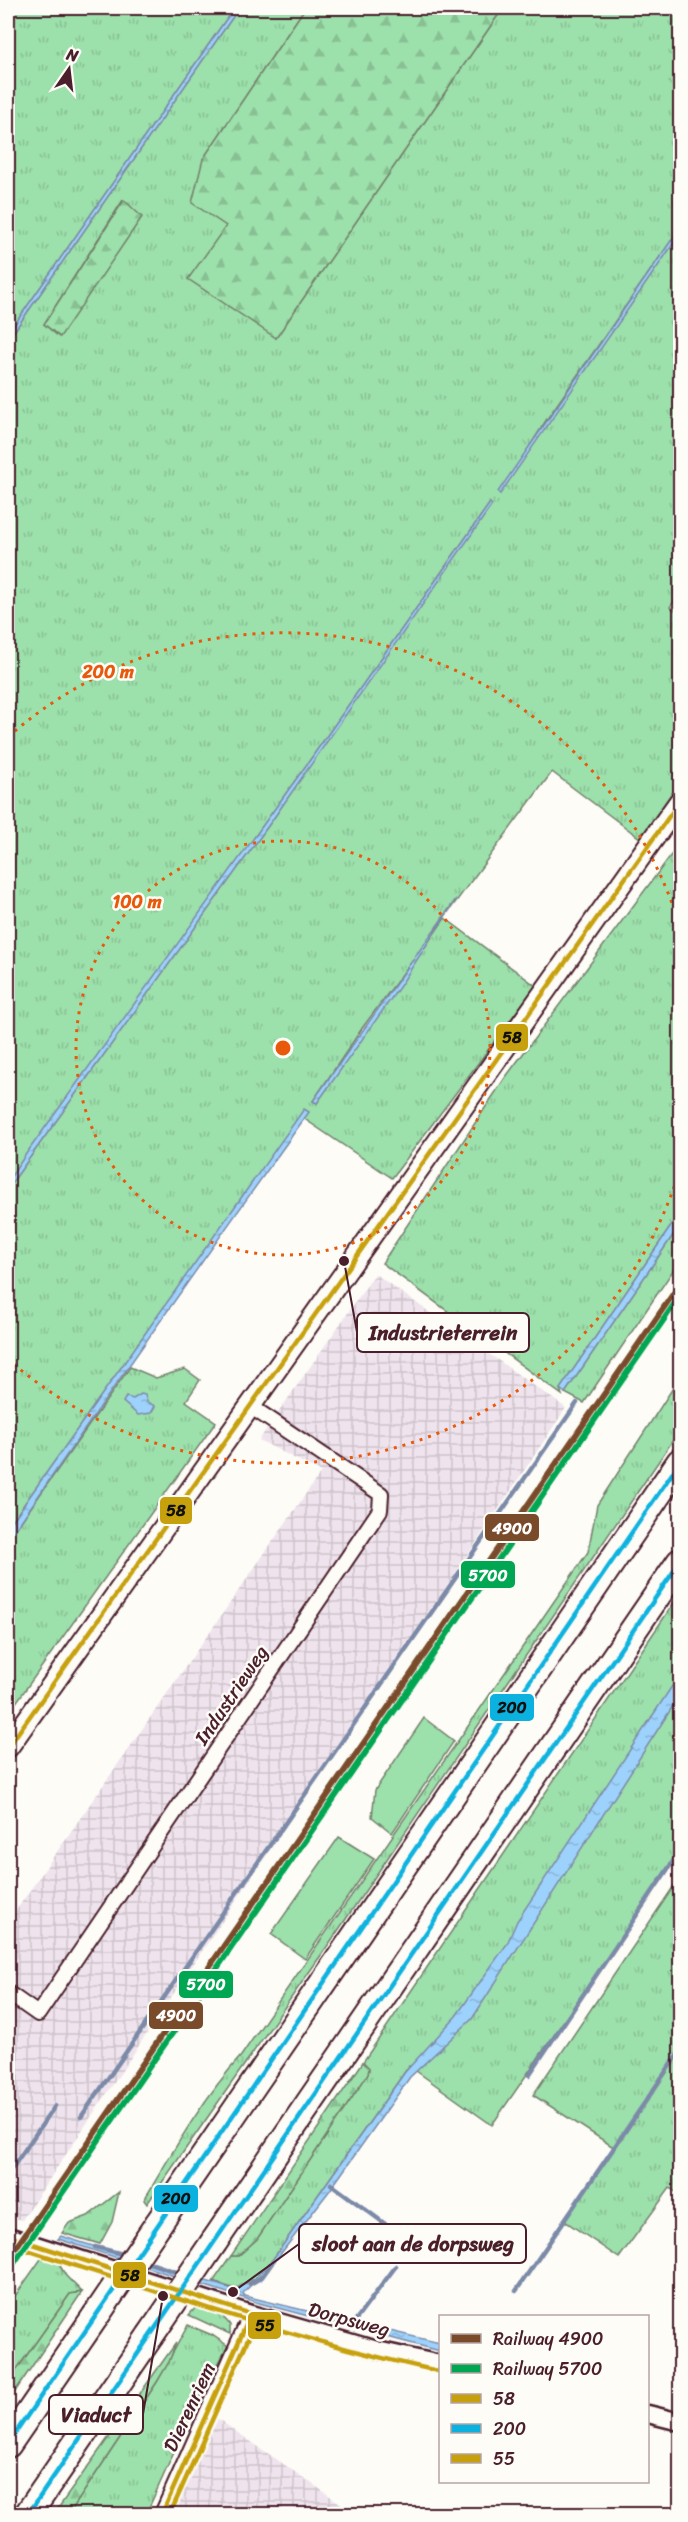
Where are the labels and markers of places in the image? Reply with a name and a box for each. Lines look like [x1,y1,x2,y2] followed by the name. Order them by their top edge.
[273,1038,293,1058] centre of rings
[357,1313,529,1352] callout: Industrieterrein
[299,2224,526,2263] callout: sloot aan de dorpsweg
[49,2395,143,2434] callout: Viaduct

